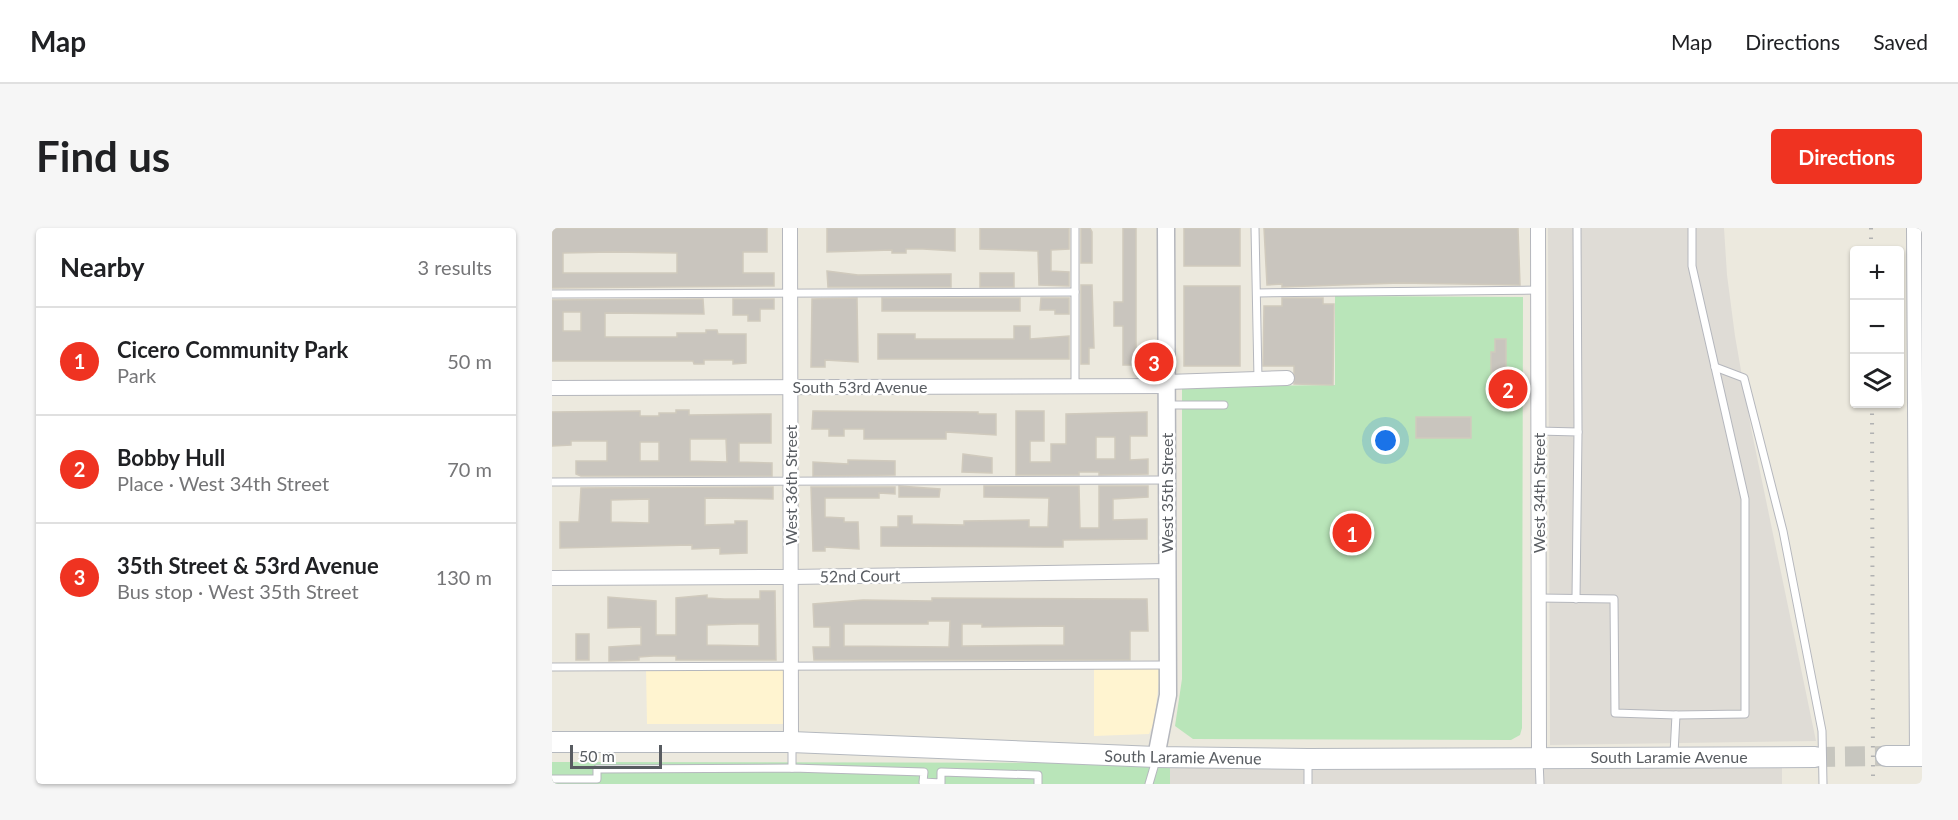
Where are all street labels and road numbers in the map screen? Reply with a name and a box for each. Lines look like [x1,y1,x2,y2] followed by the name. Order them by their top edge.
[793,377,927,396] street label: South 53rd Avenue
[781,425,800,545] street label: West 36th Street
[1157,433,1176,553] street label: West 35th Street
[1529,433,1548,553] street label: West 34th Street
[820,565,901,586] street label: 52nd Court
[1104,746,1262,767] street label: South Laramie Avenue
[1590,747,1748,766] street label: South Laramie Avenue

